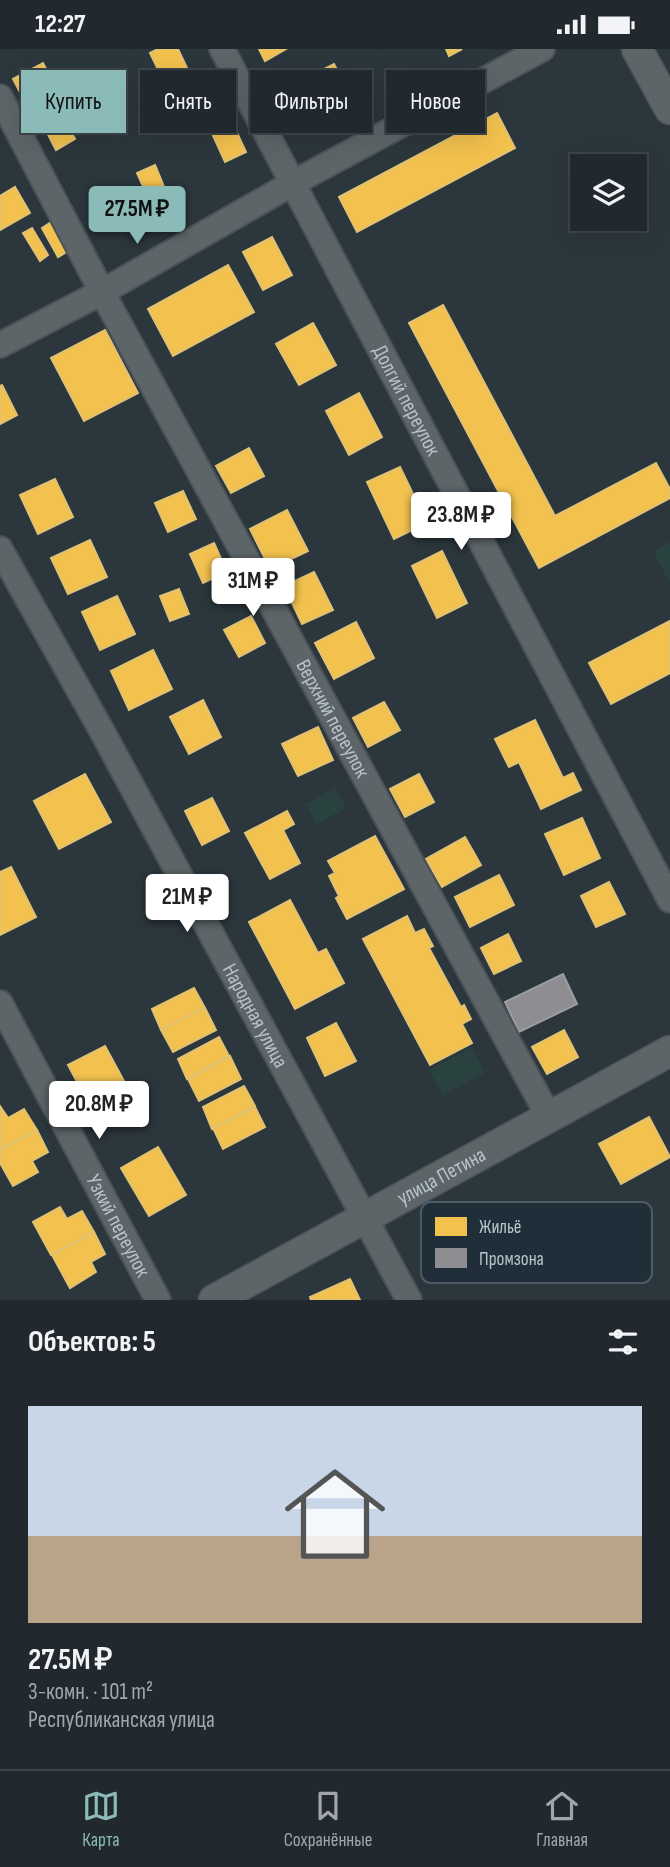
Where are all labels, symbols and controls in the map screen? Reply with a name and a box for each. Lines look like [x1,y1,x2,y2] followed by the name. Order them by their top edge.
[35,9,85,40] text: 12:27
[21,70,126,133] chip: Купить
[140,70,236,133] chip: Снять
[250,70,372,133] chip: Фильтры
[386,70,485,133] chip: Новое
[570,154,647,231] map controls
[570,154,647,231] button: layers
[72,187,202,246] pin: 27.5M ₽
[105,195,169,223] text: 27.5M ₽
[367,341,446,460] street label: Долгий переулок
[396,493,526,552] pin: 23.8M ₽
[427,501,495,529] text: 23.8M ₽
[204,559,302,618] pin: 31M ₽
[228,567,278,595] text: 31M ₽
[290,655,375,782] street label: Верхний переулок
[138,875,236,934] pin: 21M ₽
[162,883,212,911] text: 21M ₽
[217,959,293,1072] street label: Народная улица
[34,1081,164,1141] pin: 20.8M ₽
[65,1090,133,1118] text: 20.8M ₽
[393,1142,490,1211] street label: улица Петина
[80,1170,155,1281] street label: Узкий переулок
[421,1202,652,1283] legend
[479,1216,522,1239] text: Жильё
[479,1248,544,1271] text: Промзона
[604,1323,642,1361] icon: filters
[28,1324,156,1360] text: Объектов: 5
[272,1451,398,1577] icon: home
[28,1642,113,1678] text: 27.5M ₽
[28,1678,153,1706] text: 3-комн. · 101 m²
[28,1706,215,1734] text: Республиканская улица
[82,1787,120,1852] tab: Карта
[284,1787,372,1852] tab: Сохранённые
[536,1787,588,1852] tab: Главная

